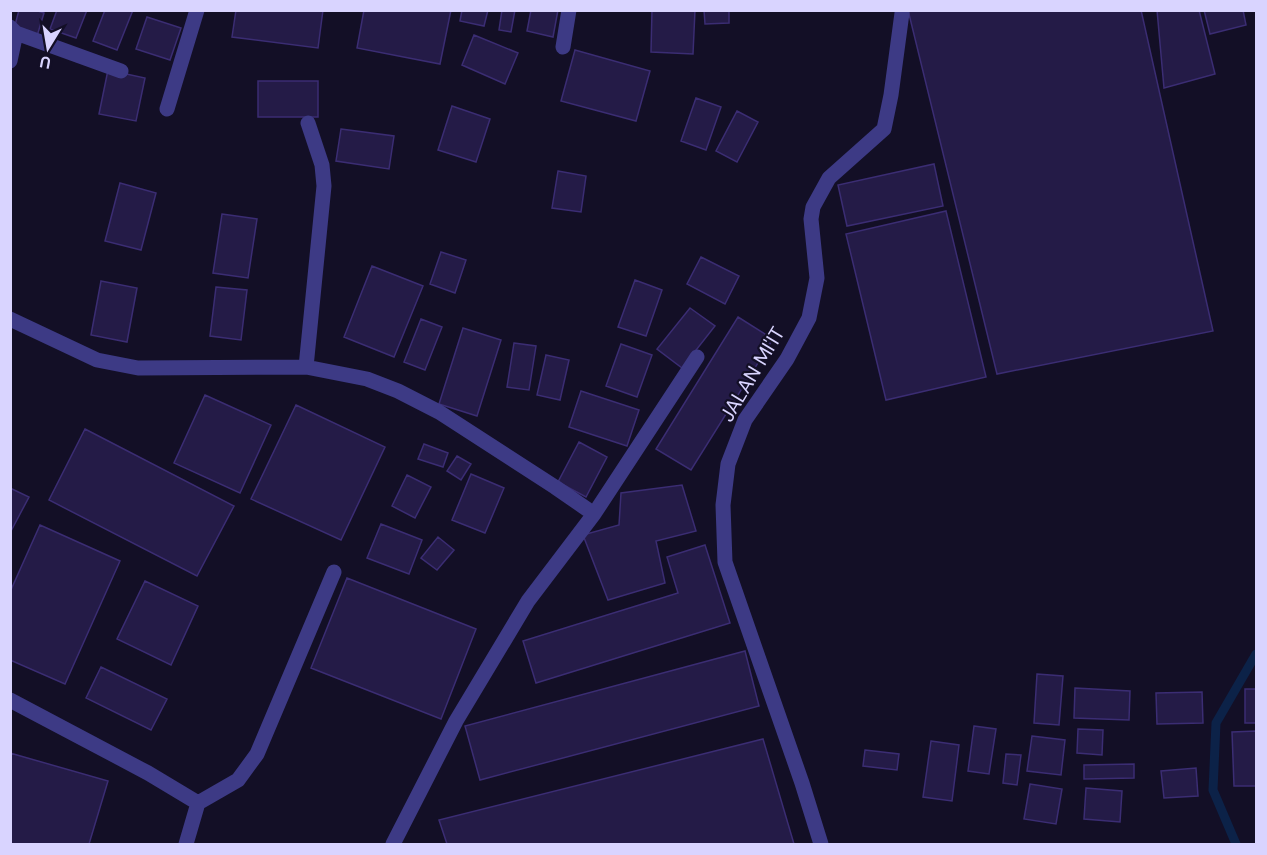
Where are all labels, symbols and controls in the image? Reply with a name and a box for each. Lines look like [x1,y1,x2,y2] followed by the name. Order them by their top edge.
[18,18,78,78] north arrow
[38,51,53,74] text: U
[713,322,791,426] street label: JALAN MI'IT

